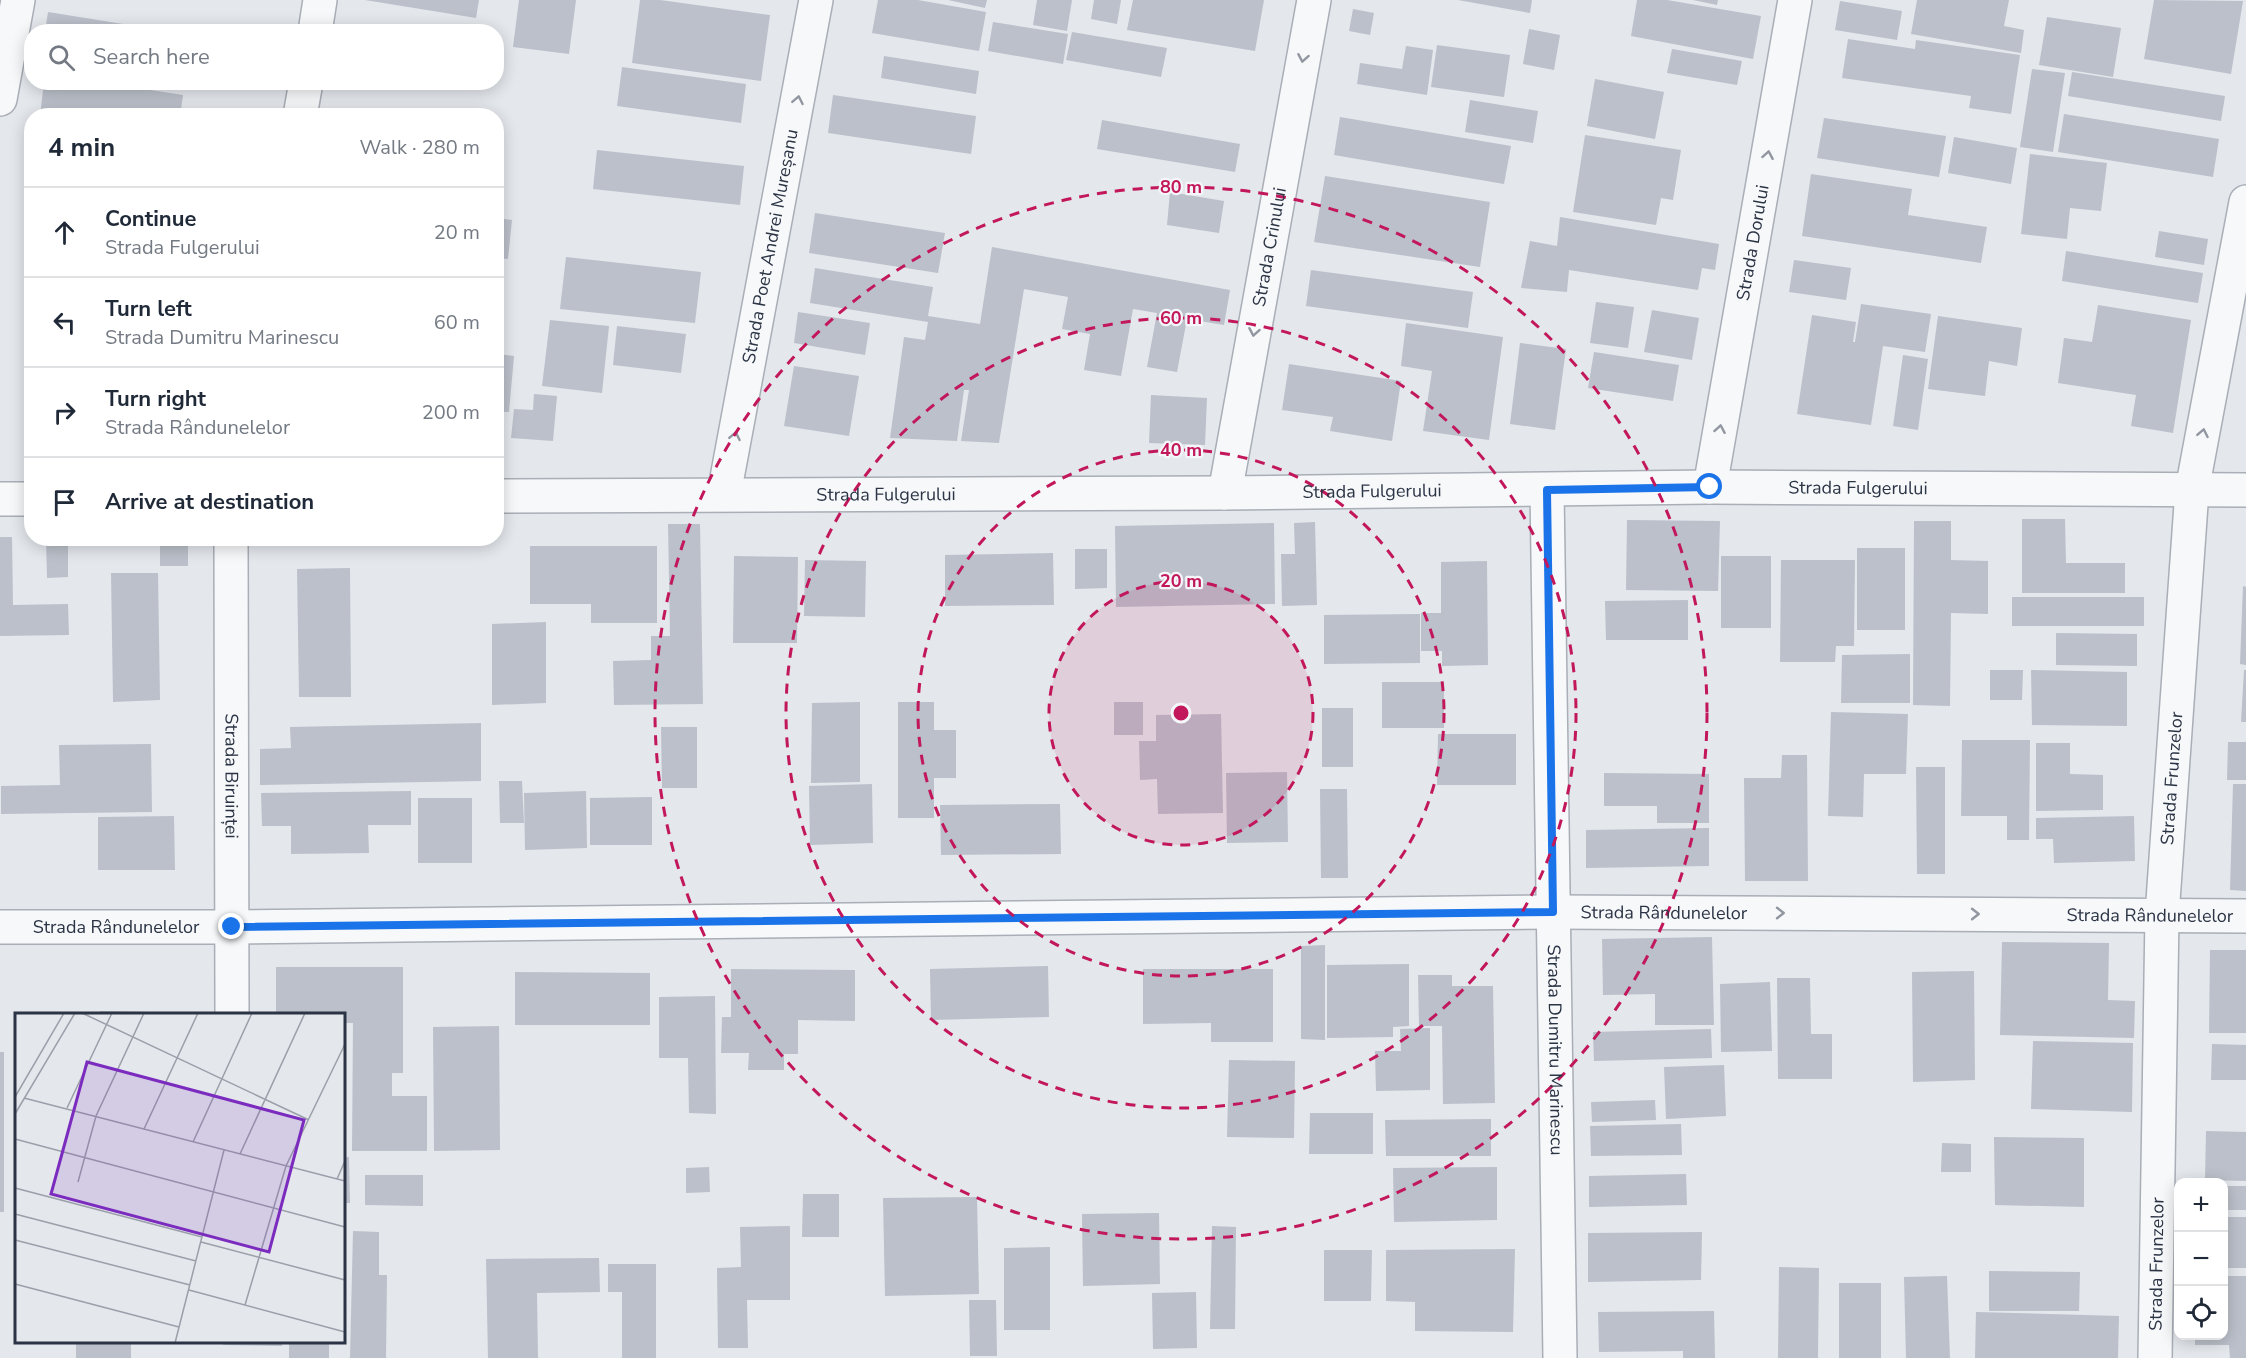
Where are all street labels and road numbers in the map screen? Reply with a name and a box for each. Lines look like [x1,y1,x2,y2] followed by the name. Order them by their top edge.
[737,127,804,365] street label: Strada Poet Andrei Mureșanu
[1731,183,1775,303] street label: Strada Dorului
[1247,185,1292,308] street label: Strada Crinului
[1788,475,1928,500] street label: Strada Fulgerului
[1302,478,1442,504] street label: Strada Fulgerului
[816,482,956,507] street label: Strada Fulgerului
[2155,710,2188,846] street label: Strada Frunzelor
[219,713,244,839] street label: Strada Biruinței
[1580,900,1748,925] street label: Strada Rândunelelor
[2066,903,2234,928] street label: Strada Rândunelelor
[33,915,200,939] street label: Strada Rândunelelor
[1542,944,1569,1156] street label: Strada Dumitru Marinescu
[2143,1196,2170,1331] street label: Strada Frunzelor

